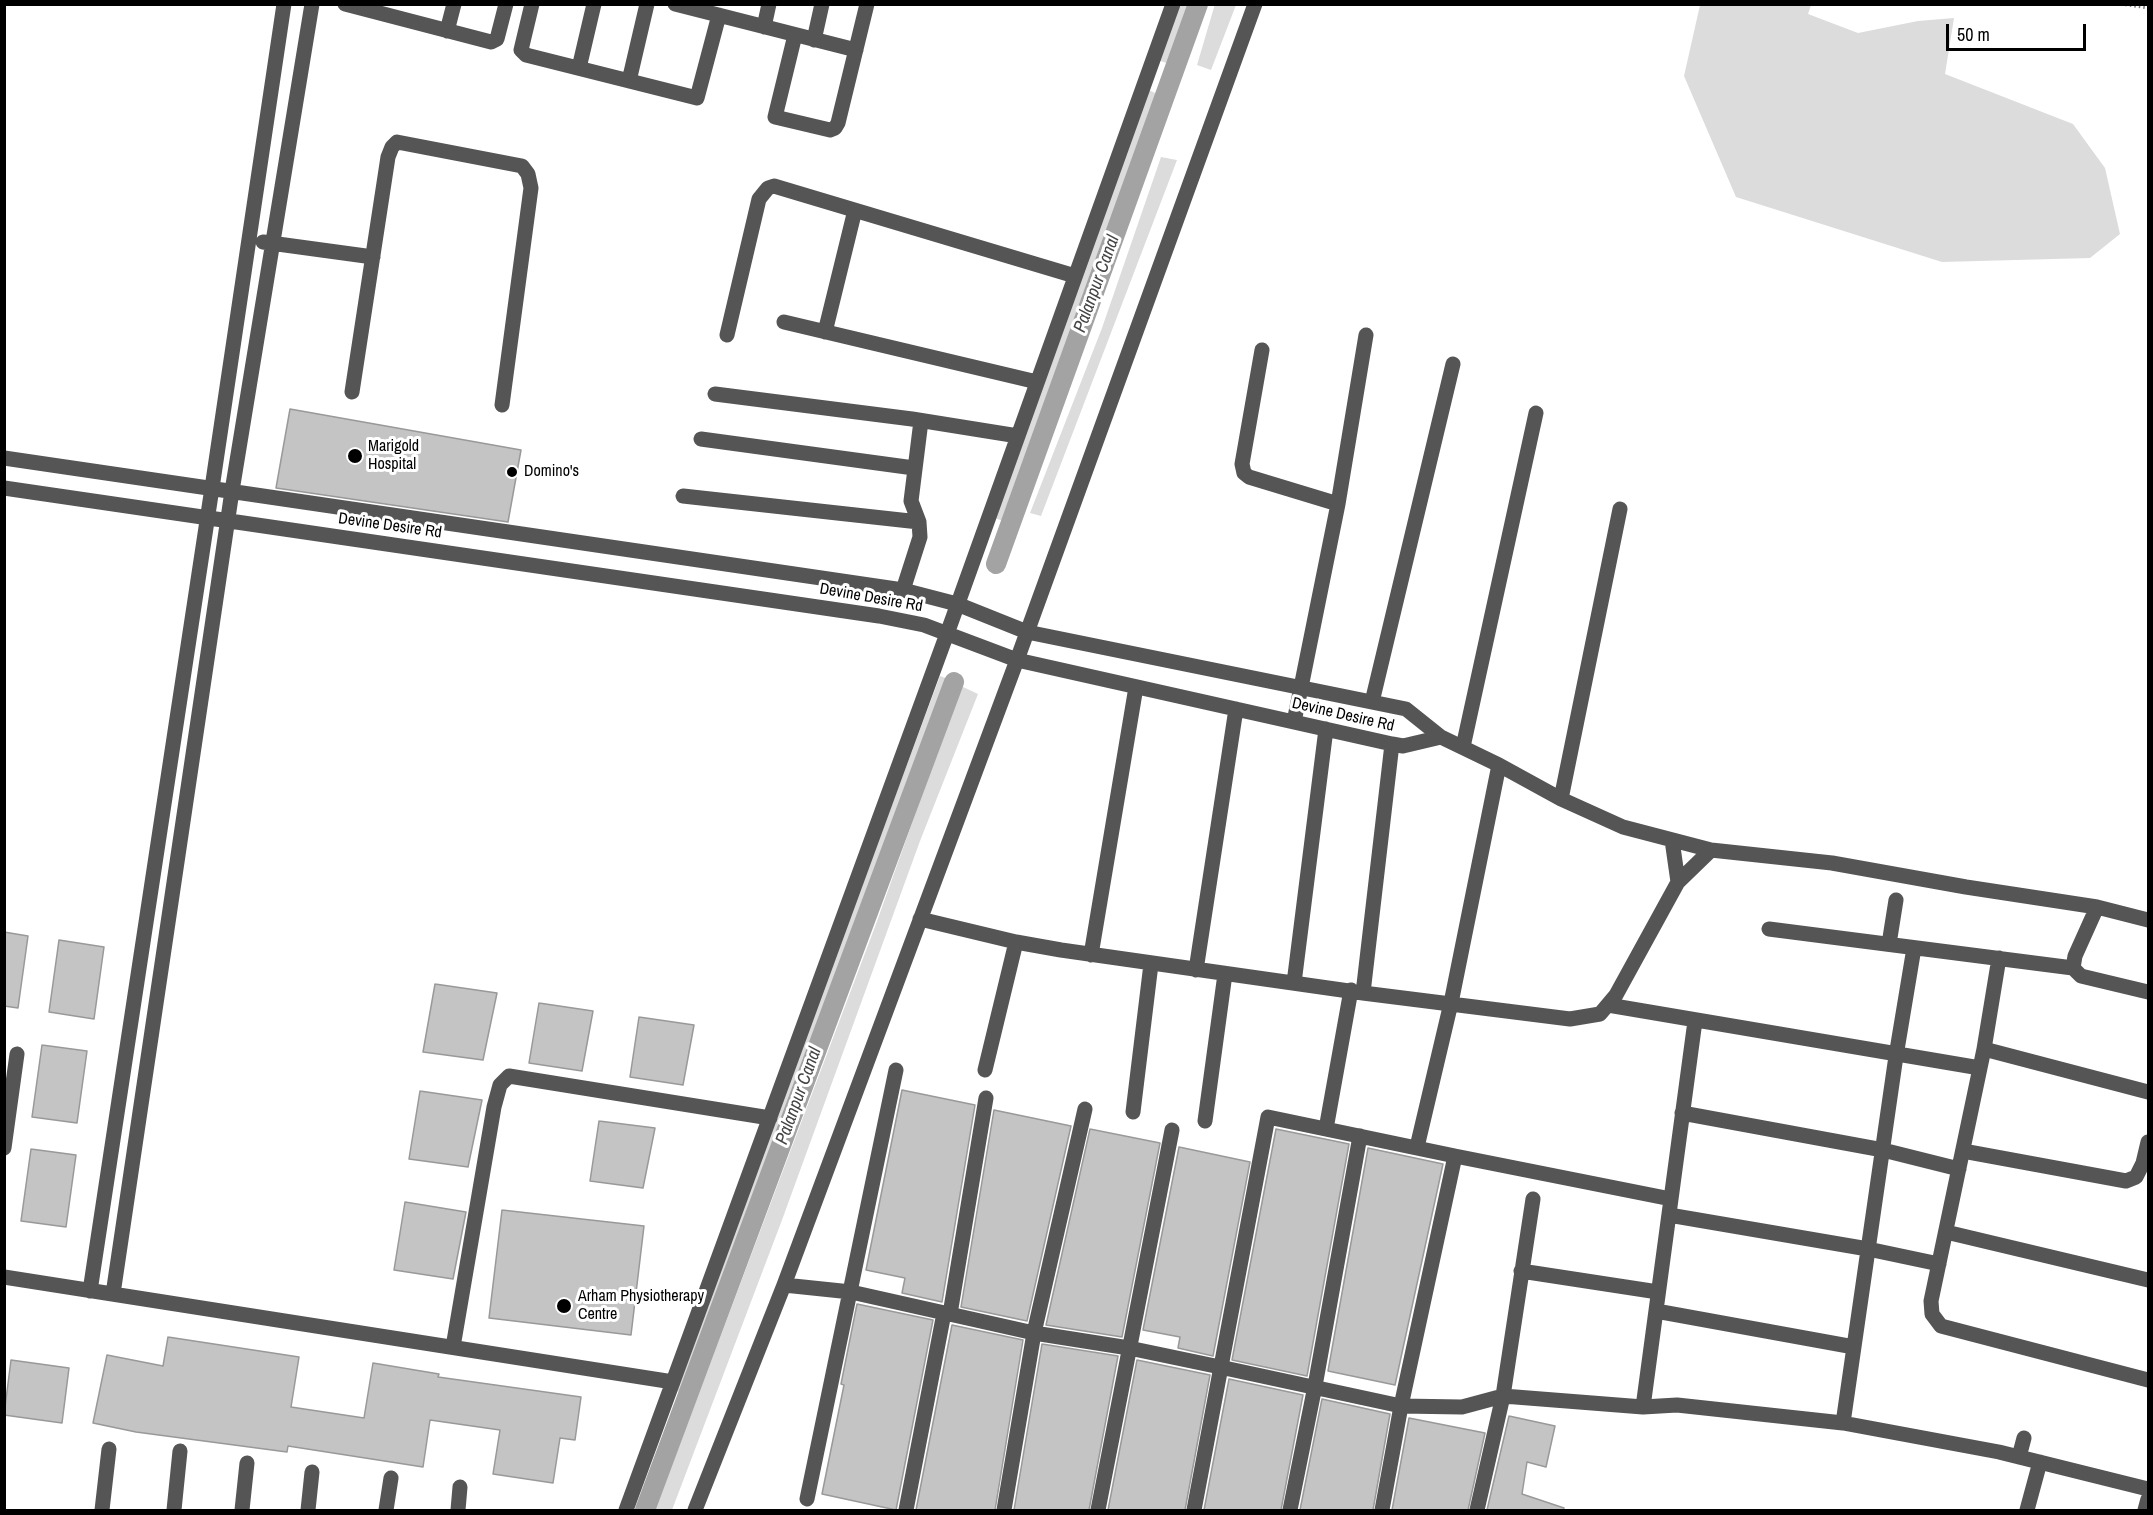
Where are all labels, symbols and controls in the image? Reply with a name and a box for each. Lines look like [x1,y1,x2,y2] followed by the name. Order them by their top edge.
[1949,12,2088,50] scale bar
[1957,22,1990,47] text: 50 m
[1069,233,1125,335] water label: Palanpur Canal
[368,437,419,475] place label: Marigold Hospital
[346,447,364,465] marker: Marigold Hospital
[524,462,579,482] place label: Domino's
[505,465,519,479] marker: Domino's
[337,509,443,543] street label: Devine Desire Rd
[818,579,924,617] street label: Devine Desire Rd
[1290,694,1396,736] street label: Devine Desire Rd
[771,1045,827,1147] water label: Palanpur Canal
[578,1287,704,1325] place label: Arham Physiotherapy Centre
[555,1297,573,1315] marker: Arham Physiotherapy Centre

